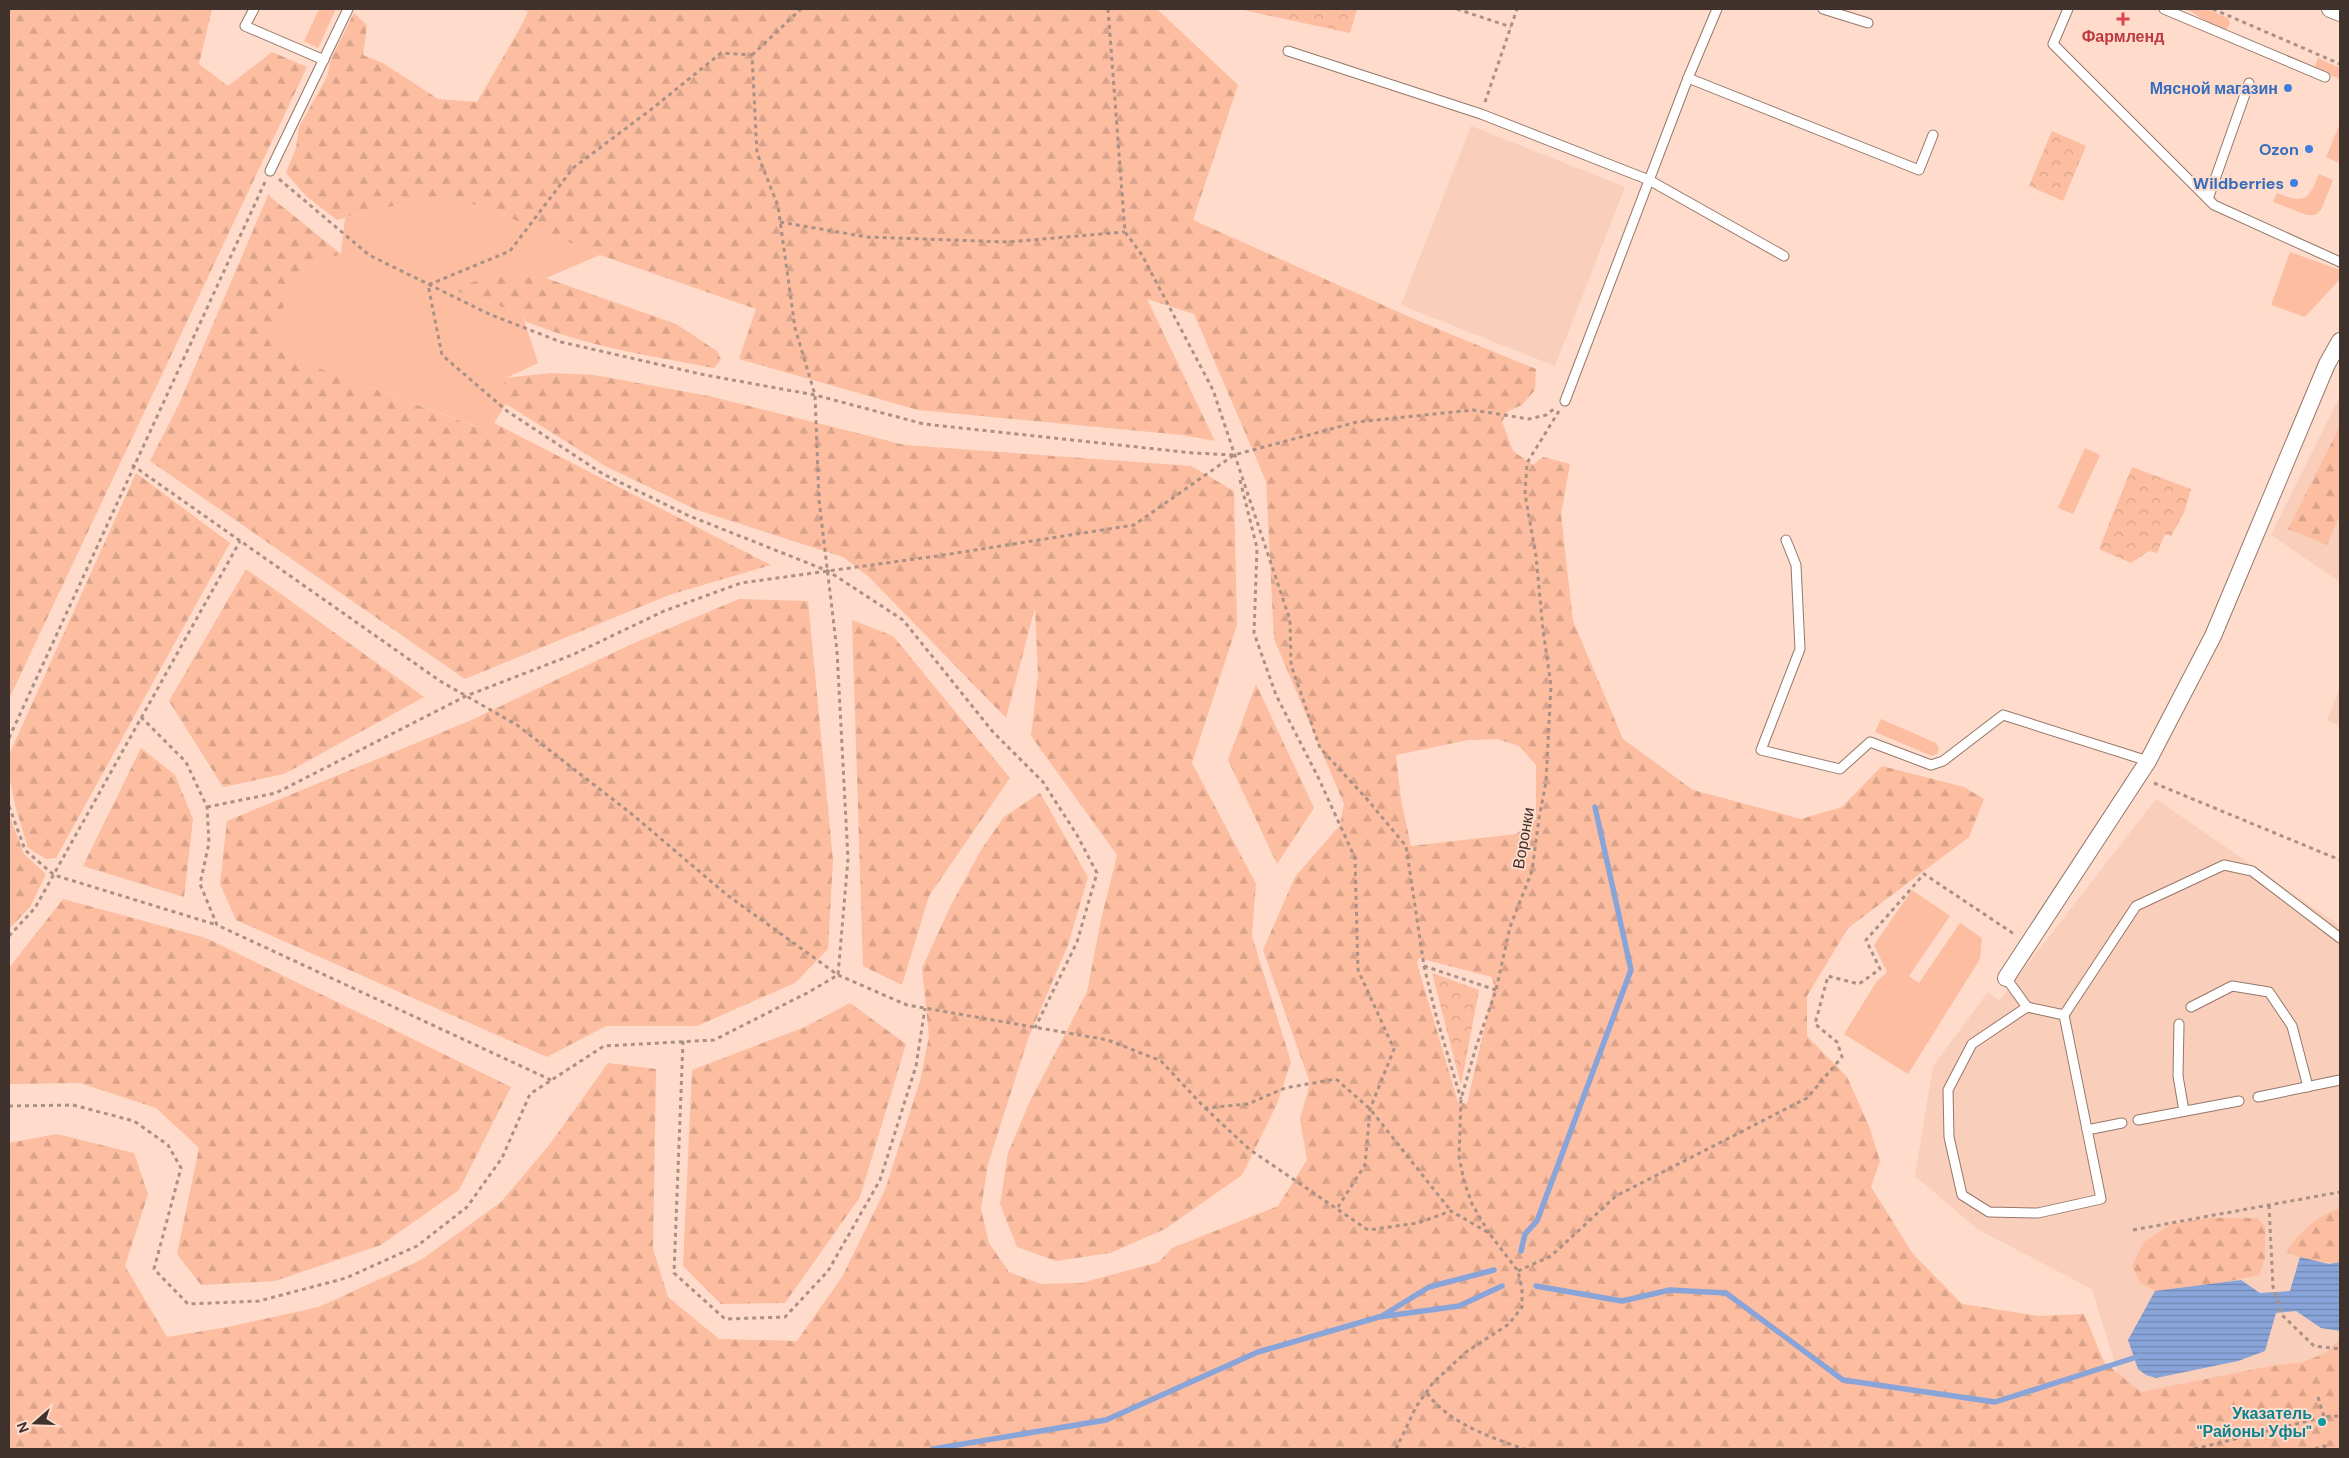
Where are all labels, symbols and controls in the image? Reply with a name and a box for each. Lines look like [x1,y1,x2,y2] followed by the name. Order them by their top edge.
[2117,13,2129,25] marker: Фармленд
[2082,26,2164,47] place label: Фармленд
[2150,78,2278,99] place label: Мясной магазин
[2282,82,2294,94] marker: Мясной магазин
[2259,139,2299,160] place label: Ozon
[2303,143,2315,155] marker: Ozon
[2193,173,2284,194] place label: Wildberries
[2288,177,2300,189] marker: Wildberries
[1508,806,1539,871] street label: Воронки
[10,1398,60,1448] north arrow
[2197,1403,2312,1442] place label: Указатель "Районы Уфы"
[2316,1416,2328,1428] marker: Указатель "Районы Уфы"
[13,1420,33,1435] text: N

